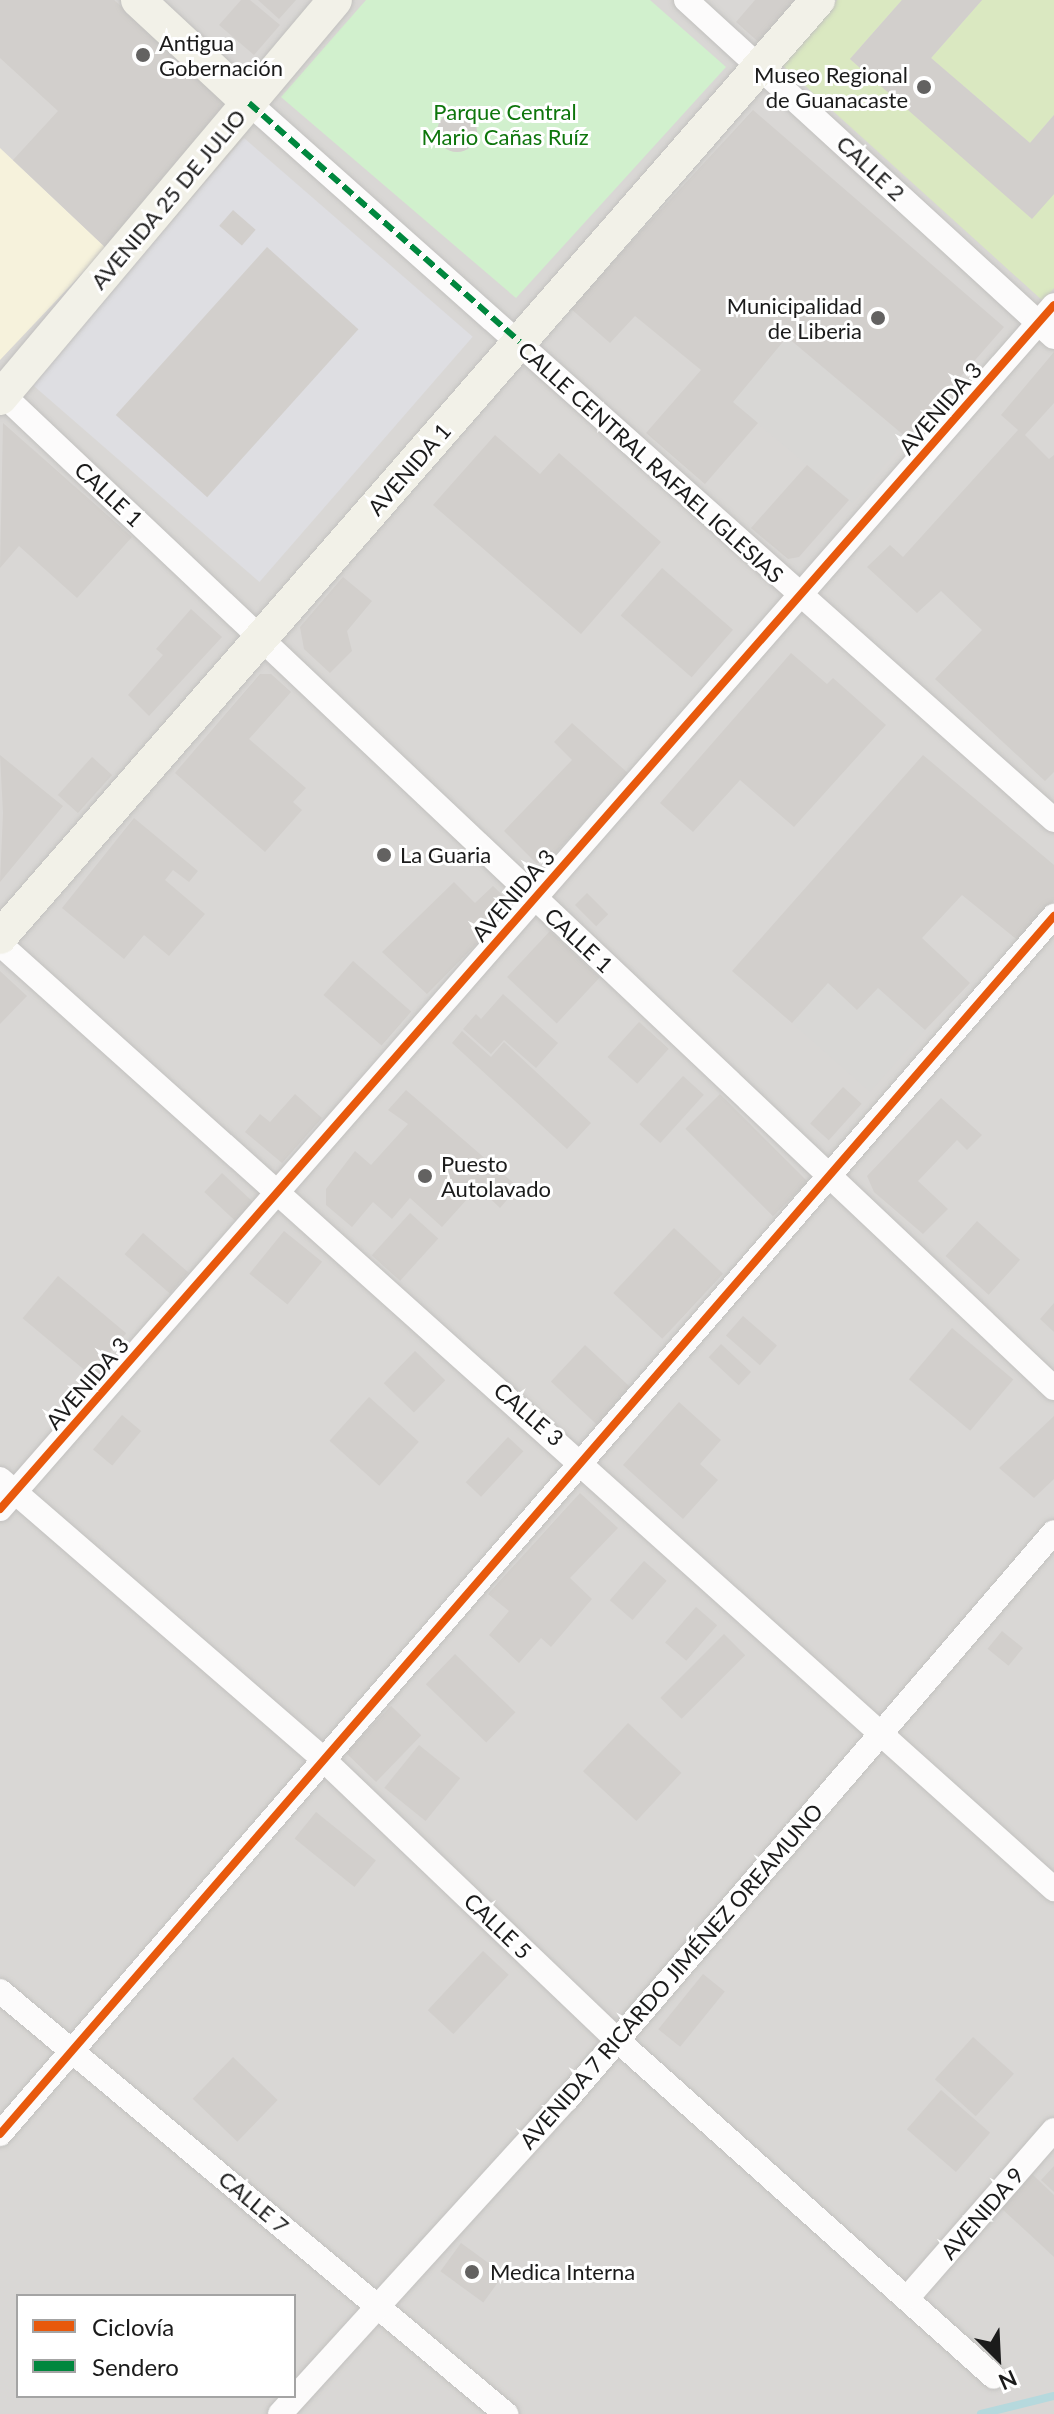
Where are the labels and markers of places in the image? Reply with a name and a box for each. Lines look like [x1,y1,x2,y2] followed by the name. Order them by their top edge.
[159,29,283,80] place label: Antigua Gobernación
[134,46,152,64] marker: Antigua Gobernación
[754,61,908,112] place label: Museo Regional de Guanacaste
[915,78,933,96] marker: Museo Regional de Guanacaste
[727,292,862,344] place label: Municipalidad de Liberia
[869,309,887,327] marker: Municipalidad de Liberia
[400,842,491,868] place label: La Guaria
[375,846,393,864] marker: La Guaria
[441,1150,551,1202] place label: Puesto Autolavado
[416,1167,434,1185] marker: Puesto Autolavado
[490,2259,635,2285] place label: Medica Interna
[461,2261,483,2283] marker: Medica Interna

